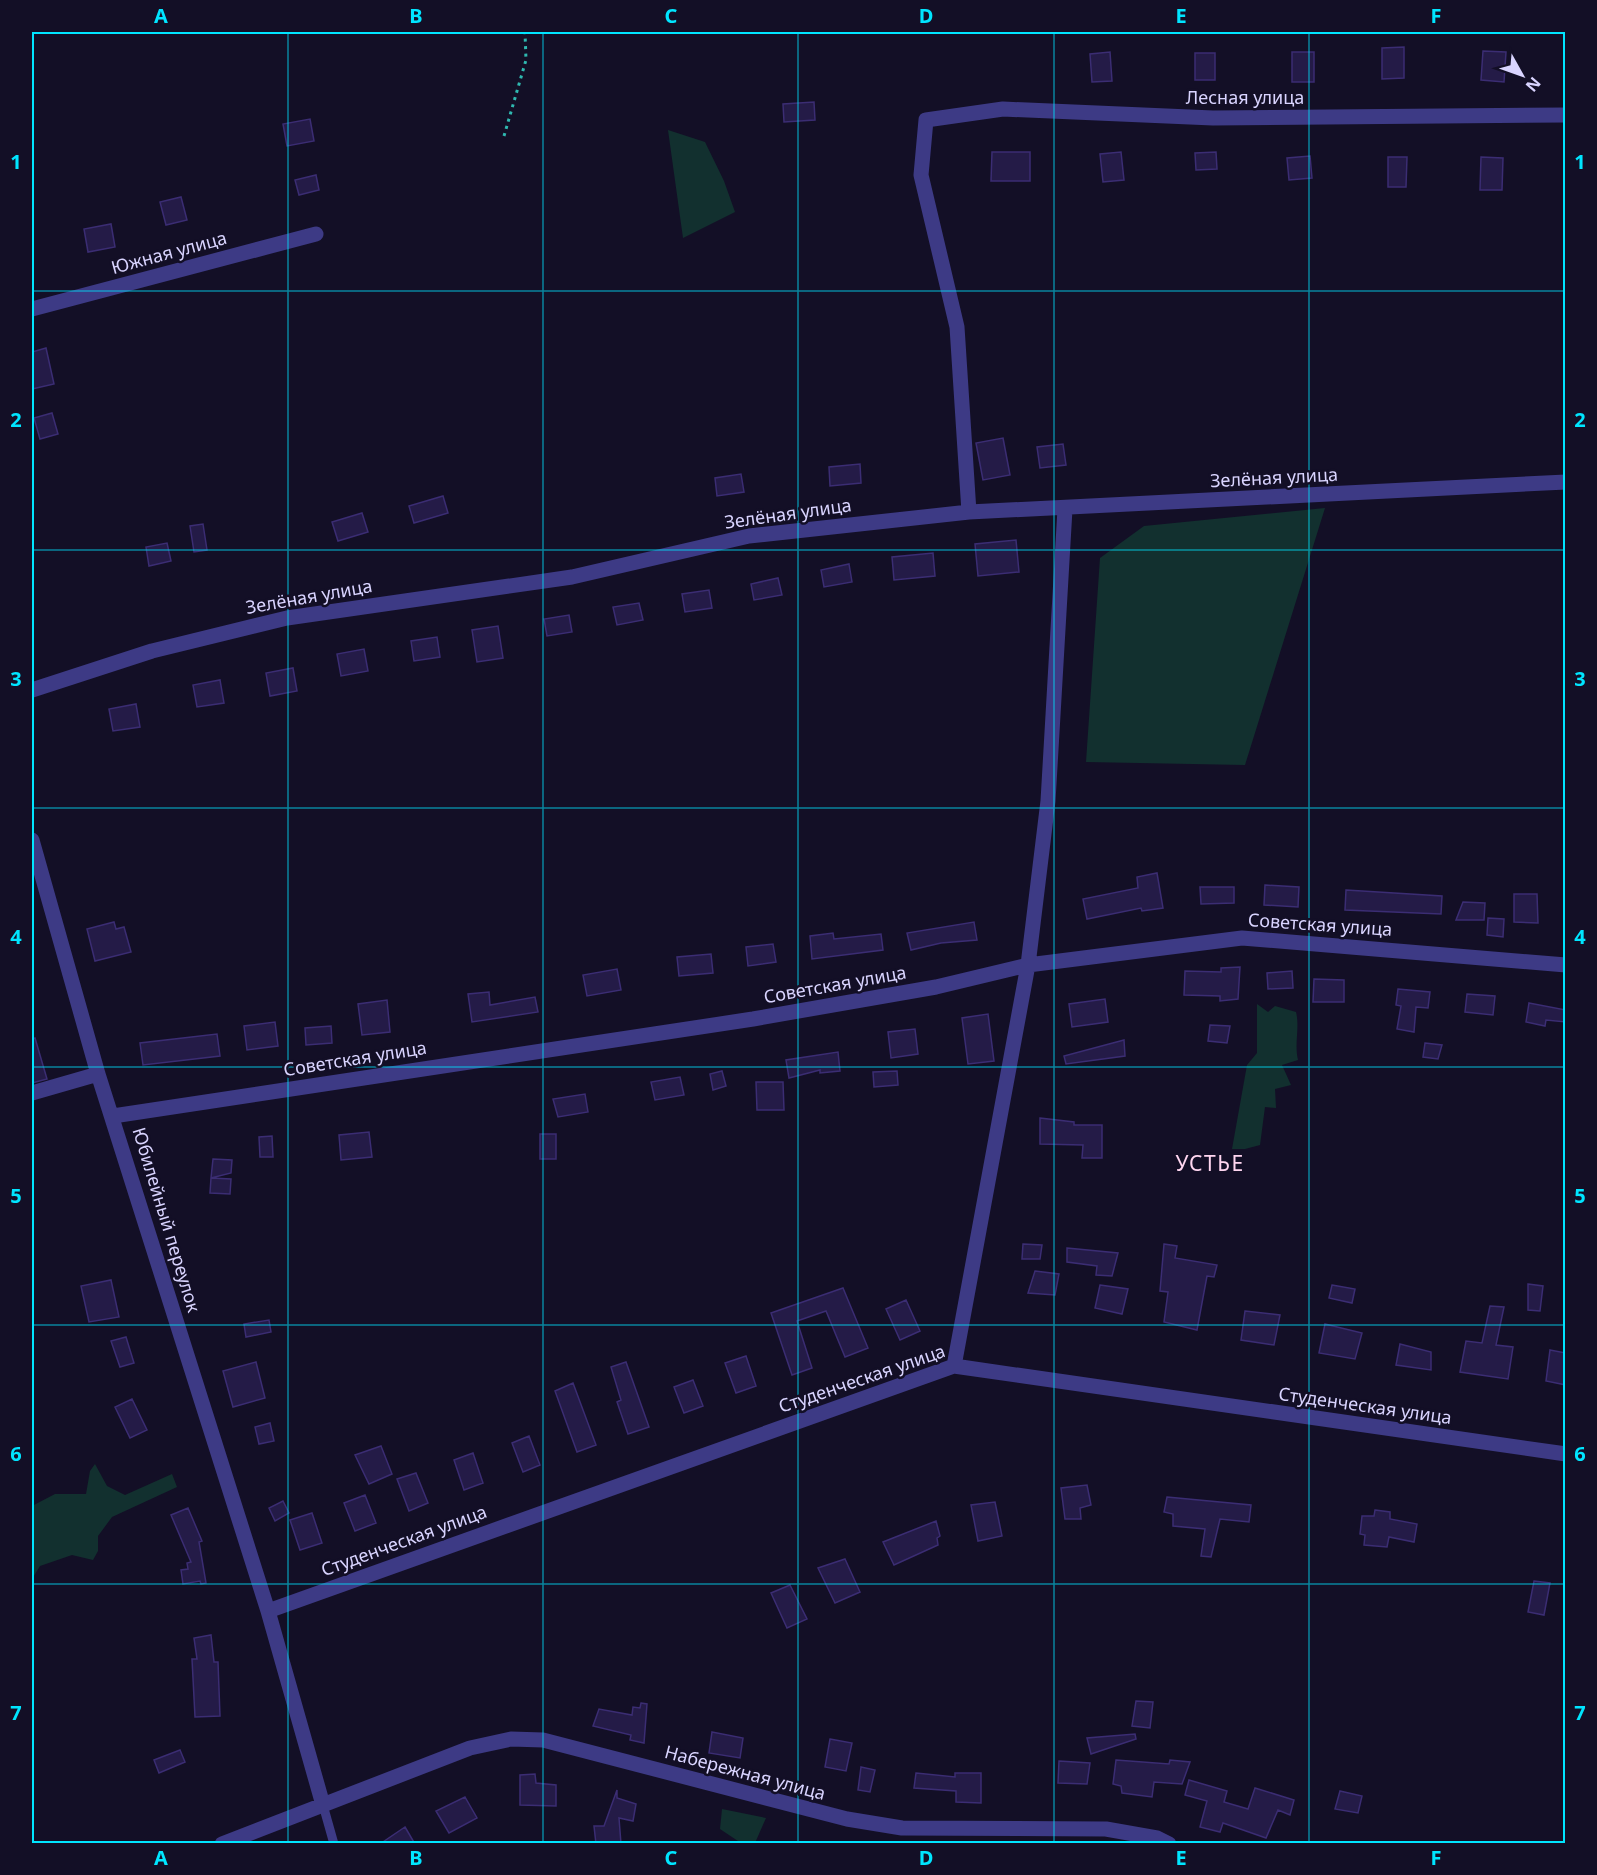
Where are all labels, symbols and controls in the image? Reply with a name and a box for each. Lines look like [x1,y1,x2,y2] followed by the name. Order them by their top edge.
[154,2,168,29] text: A
[409,2,423,29] text: B
[665,2,678,29] text: C
[919,2,933,29] text: D
[1175,2,1187,29] text: E
[1431,2,1441,29] text: F
[1492,45,1552,105] north arrow
[1521,73,1546,97] text: N
[1186,85,1304,109] street label: Лесная улица
[10,148,22,175] text: 1
[1574,148,1586,175] text: 1
[108,225,229,279] street label: Южная улица
[10,406,22,433] text: 2
[1574,406,1586,433] text: 2
[1209,462,1338,492] street label: Зелёная улица
[723,492,853,534] street label: Зелёная улица
[244,573,374,619] street label: Зелёная улица
[10,665,22,692] text: 3
[1574,665,1586,692] text: 3
[1247,907,1393,941] street label: Советская улица
[10,923,22,950] text: 4
[1574,923,1586,950] text: 4
[762,960,908,1008] street label: Советская улица
[282,1035,428,1081] street label: Советская улица
[127,1124,207,1316] street label: Юбилейный переулок
[1175,1149,1245,1177] district label: УСТЬЕ
[10,1182,22,1209] text: 5
[1574,1182,1586,1209] text: 5
[775,1338,948,1418] street label: Студенческая улица
[1277,1381,1453,1429] street label: Студенческая улица
[10,1440,22,1467] text: 6
[1574,1440,1586,1467] text: 6
[317,1499,490,1581] street label: Студенческая улица
[10,1699,22,1726] text: 7
[1574,1699,1586,1726] text: 7
[662,1739,828,1805] street label: Набережная улица
[154,1844,168,1871] text: A
[409,1844,423,1871] text: B
[665,1844,678,1871] text: C
[919,1844,933,1871] text: D
[1175,1844,1187,1871] text: E
[1431,1844,1441,1871] text: F

